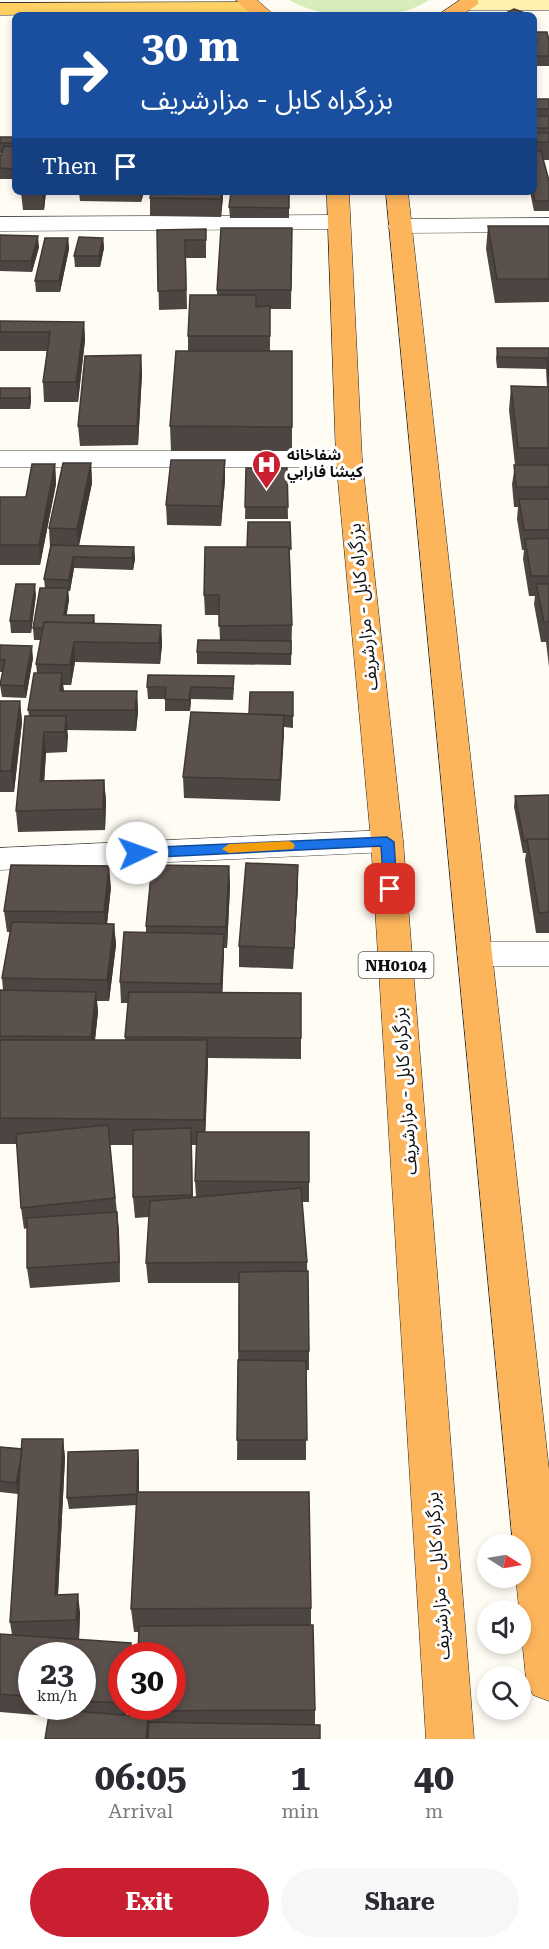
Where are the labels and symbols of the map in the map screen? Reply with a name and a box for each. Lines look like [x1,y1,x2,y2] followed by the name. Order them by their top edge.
[287,446,363,483] place label: شفاخانه كيشا فارابي
[250,448,282,490] hospital icon: شفاخانه كيشا فارابي
[343,522,383,692] street label: بزرگراه کابل - مزارشریف
[105,821,169,885] position arrow
[364,863,415,914] pin
[358,952,434,978] road number: NH0104
[388,1006,422,1176] street label: بزرگراه کابل - مزارشریف
[421,1491,455,1661] street label: بزرگراه کابل - مزارشریف
[477,1534,531,1588] north arrow
[108,1642,186,1720] speed limit sign: 30

